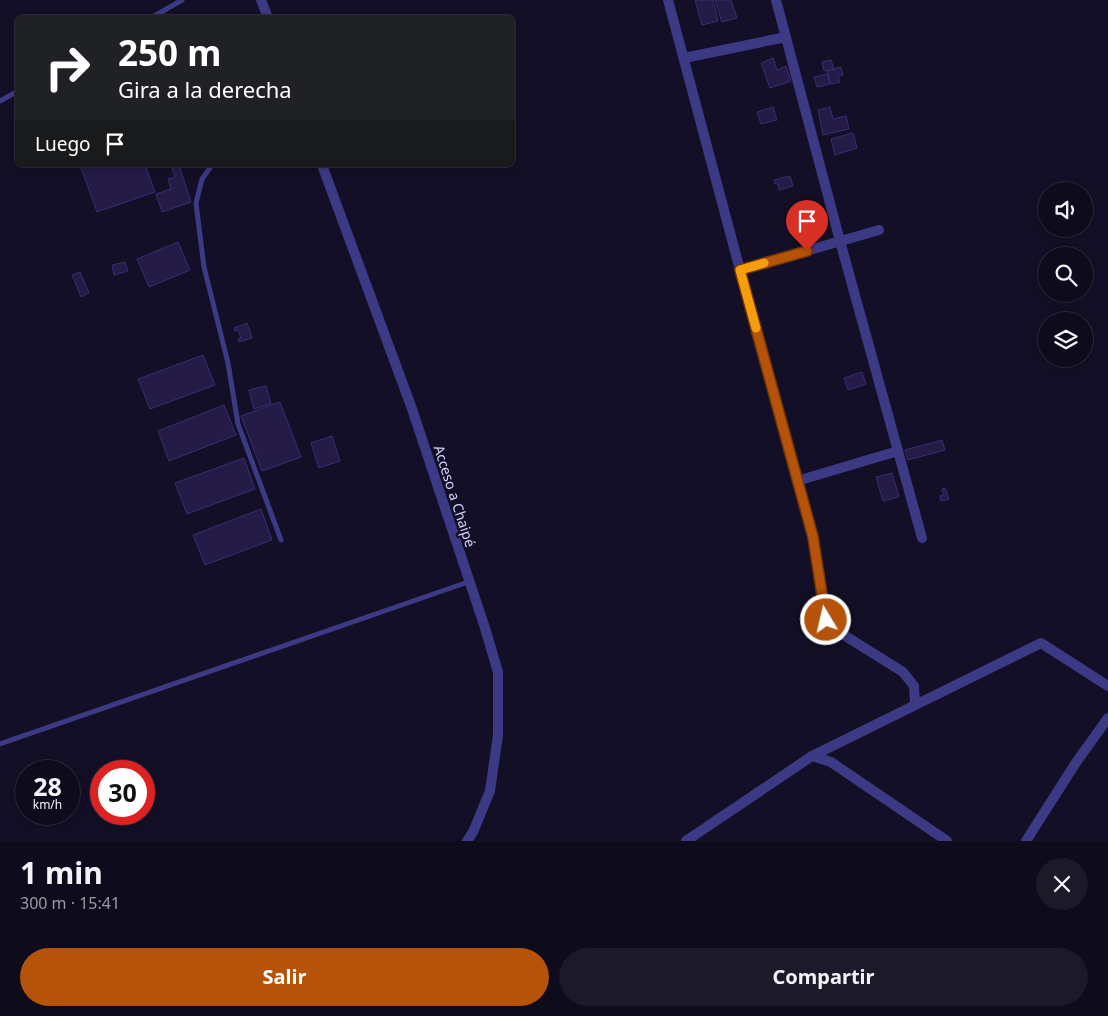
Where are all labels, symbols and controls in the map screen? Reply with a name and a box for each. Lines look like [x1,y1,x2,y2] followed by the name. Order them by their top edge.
[118,29,221,76] text: 250 m
[35,35,100,100] icon: right
[118,74,292,104] text: Gira a la derecha
[101,130,129,158] icon: arrive
[35,131,91,157] text: Luego
[1038,182,1093,367] map controls
[1038,182,1093,237] button: sound
[786,200,828,251] pin
[793,207,821,235] icon: arrive
[1038,247,1093,302] button: search
[1038,312,1093,367] button: layers
[430,443,480,549] street label: Acceso a Chaipé
[799,593,851,645] position arrow
[90,760,155,825] speed limit sign: 30
[33,769,62,803] text: 28
[33,796,62,813] text: km/h
[20,852,103,893] text: 1 min
[1036,858,1088,910] button: close
[20,892,120,914] text: 300 m · 15:41
[20,948,549,1006] button: Salir
[559,948,1088,1006] button: Compartir

